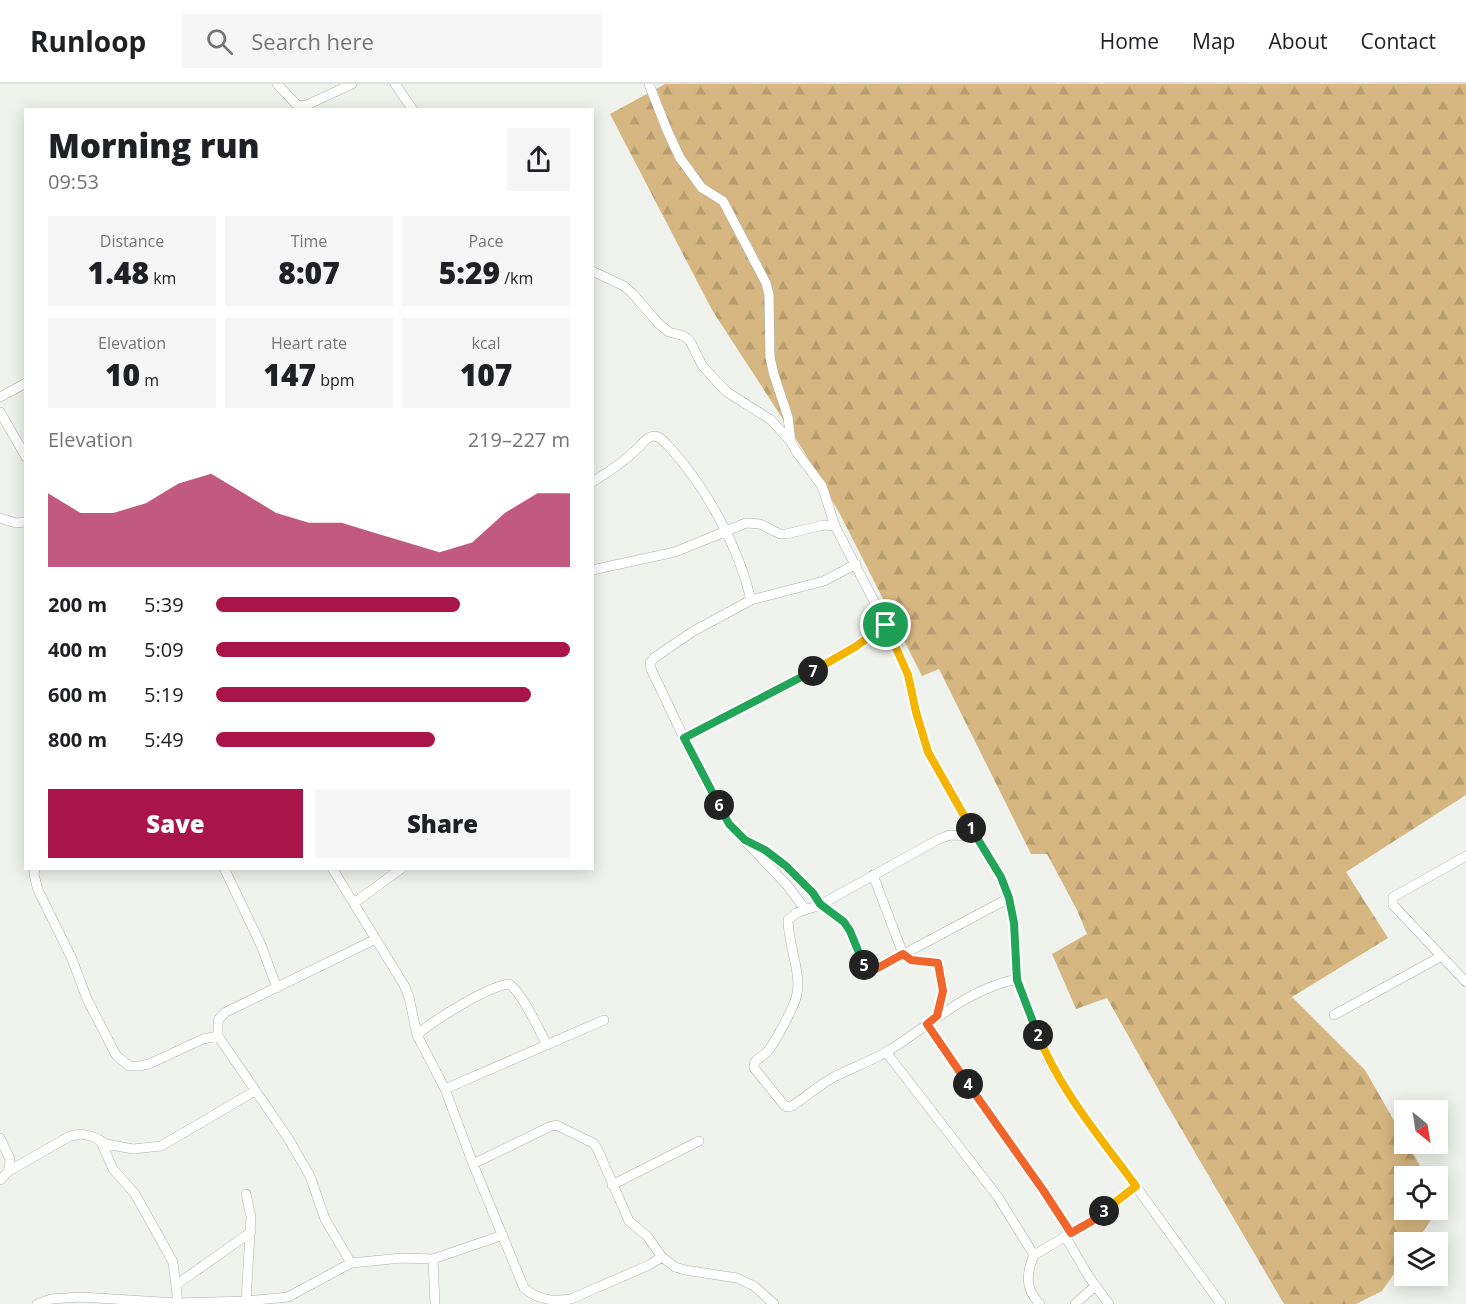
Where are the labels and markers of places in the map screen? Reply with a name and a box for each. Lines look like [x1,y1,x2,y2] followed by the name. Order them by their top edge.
[860,599,911,650] pin
[798,656,828,686] pin: 7
[704,790,734,820] pin: 6
[956,813,986,843] pin: 1
[849,950,879,980] pin: 5
[1023,1020,1053,1050] pin: 2
[953,1069,983,1099] pin: 4
[1089,1196,1119,1226] pin: 3

